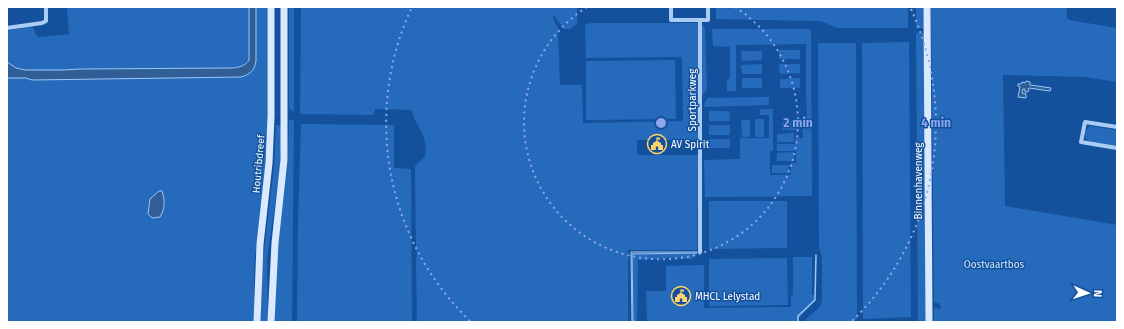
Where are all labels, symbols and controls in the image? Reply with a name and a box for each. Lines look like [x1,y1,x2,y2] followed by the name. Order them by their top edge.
[687,68,699,131] street label: Sportparkweg
[654,116,668,130] centre of rings
[783,116,813,130] text: 2 min
[921,116,951,130] text: 4 min
[646,133,668,155] public building icon: AV Spirit
[250,134,268,194] street label: Houtribdreef
[671,139,710,151] place label: AV Spirit
[913,142,925,220] street label: Binnenhavenweg
[964,259,1025,271] park label: Oostvaartbos
[1068,273,1108,313] north arrow
[670,285,692,307] public building icon: MHCL Lelystad
[1091,290,1104,297] text: N
[695,291,760,303] place label: MHCL Lelystad

